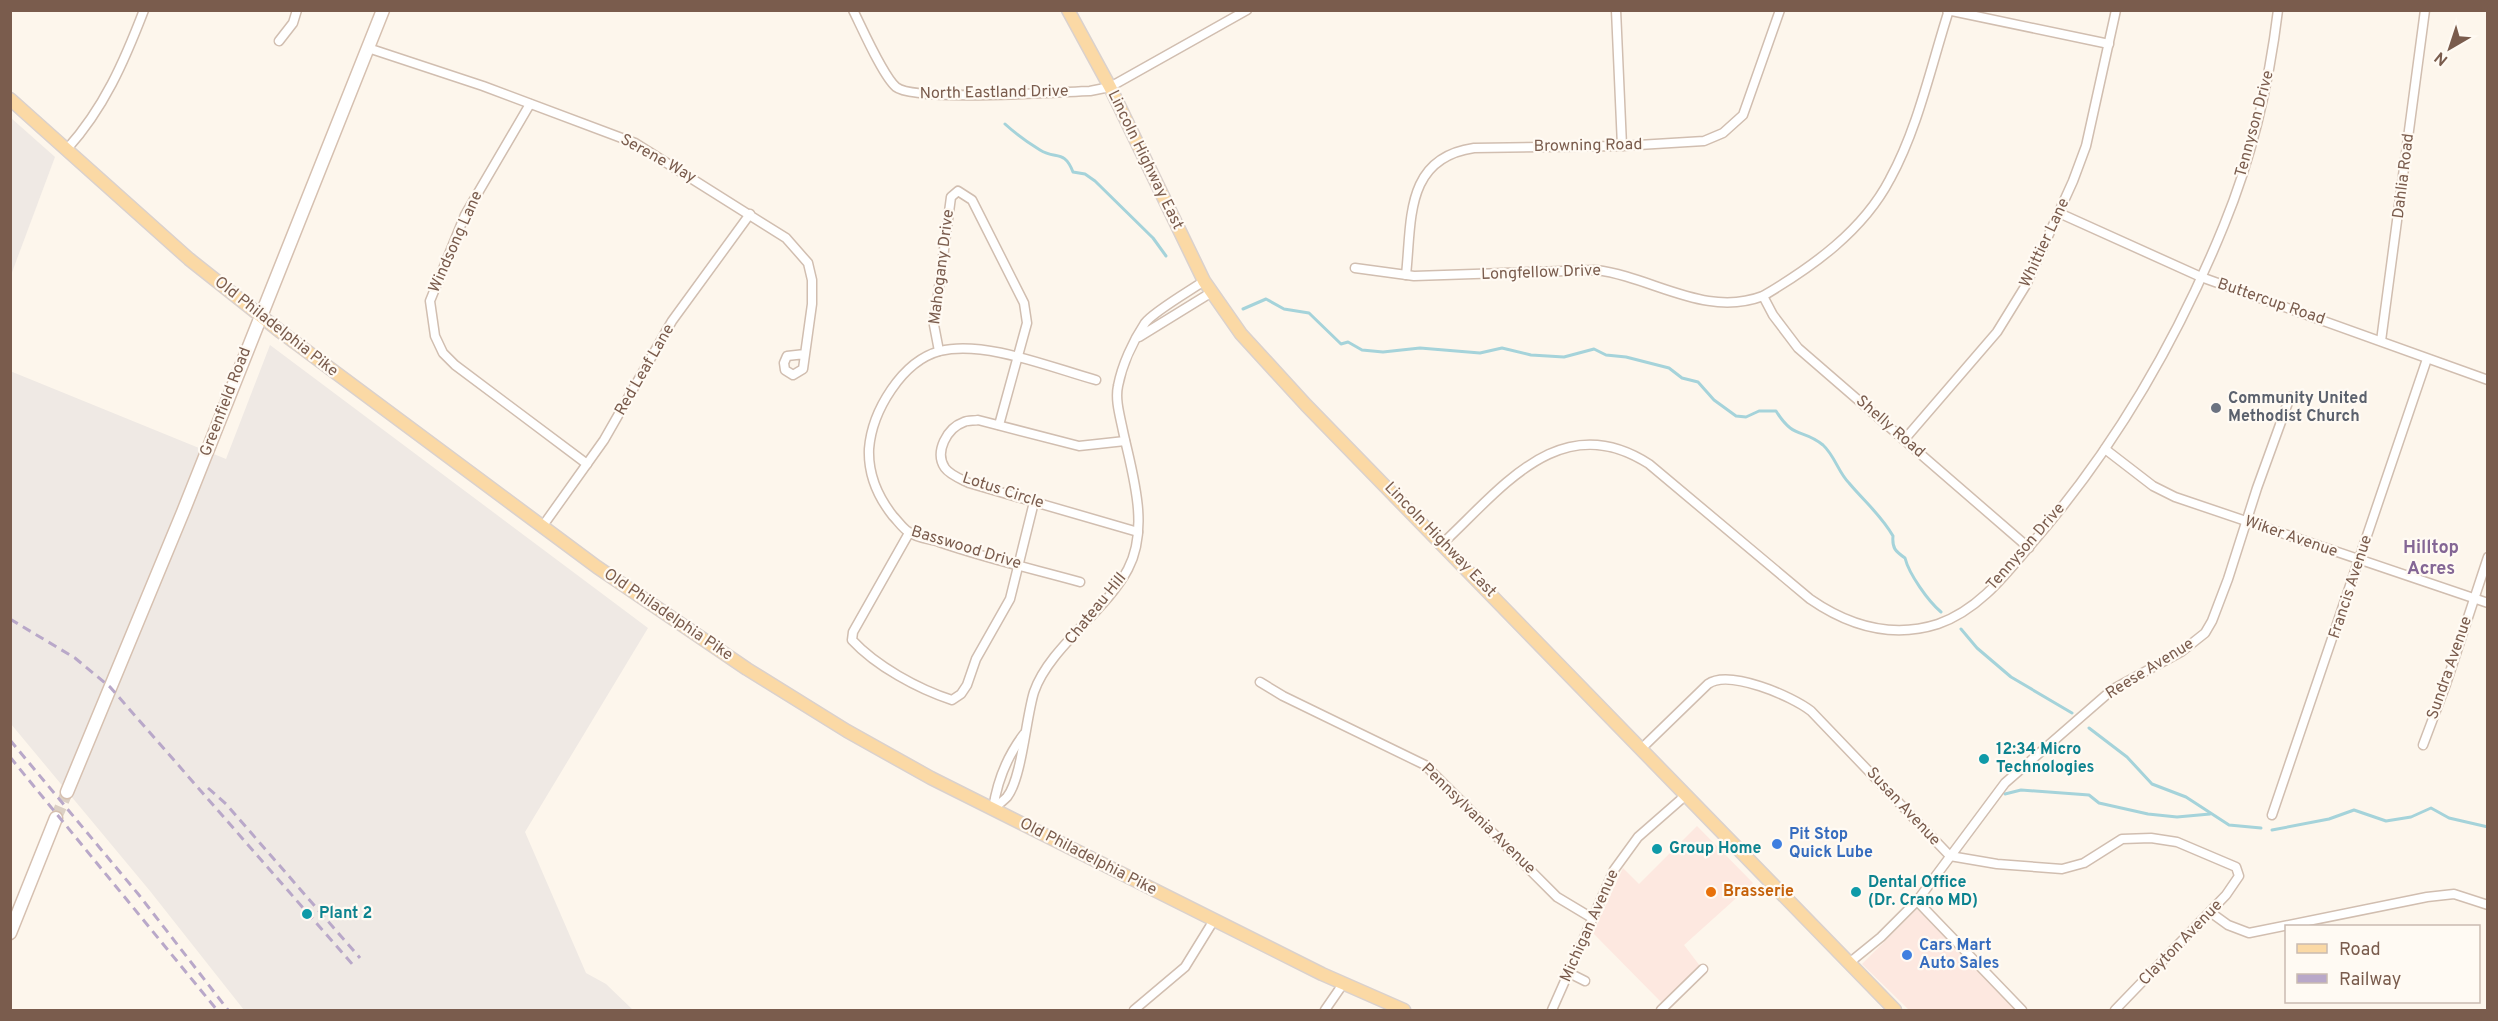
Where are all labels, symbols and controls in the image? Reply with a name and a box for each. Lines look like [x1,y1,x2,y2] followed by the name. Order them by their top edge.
[2420,18,2480,78] north arrow
[2431,47,2453,69] text: N
[2231,68,2279,180] street label: Tennyson Drive
[919,82,1069,104] street label: North Eastland Drive
[1103,87,1187,233] street label: Lincoln Highway East
[616,130,700,188] street label: Serene Way
[2389,132,2419,220] street label: Dahlia Road
[1533,135,1643,157] street label: Browning Road
[425,188,487,296] street label: Windsong Lane
[2016,195,2074,291] street label: Whittier Lane
[925,208,959,326] street label: Mahogany Drive
[1481,261,1601,285] street label: Longfellow Drive
[210,272,342,382] street label: Old Philadelphia Pike
[2215,274,2327,330] street label: Buttercup Road
[611,321,679,419] street label: Red Leaf Lane
[196,345,256,459] street label: Greenfield Road
[2228,389,2368,427] place label: Community United Methodist Church
[1851,392,1929,462] street label: Shelly Road
[2209,401,2223,415] marker: Community United Methodist Church
[960,468,1046,514] street label: Lotus Circle
[1380,478,1500,602] street label: Lincoln Highway East
[1982,499,2070,595] street label: Tennyson Drive
[2242,512,2340,562] street label: Wiker Avenue
[908,522,1024,574] street label: Basswood Drive
[2325,533,2377,641] street label: Francis Avenue
[2403,537,2459,581] district label: Hilltop Acres
[600,564,736,666] street label: Old Philadelphia Pike
[1061,569,1131,649] street label: Chateau Hill
[2423,614,2477,722] street label: Sundra Avenue
[2102,634,2198,704] street label: Reese Avenue
[1996,740,2095,778] place label: 12:34 Micro Technologies
[1977,752,1991,766] marker: 12:34 Micro Technologies
[1417,759,1539,879] street label: Pennsylvania Avenue
[1862,764,1944,850] street label: Susan Avenue
[1016,814,1160,900] street label: Old Philadelphia Pike
[1789,825,1873,863] place label: Pit Stop Quick Lube
[1770,837,1784,851] marker: Pit Stop Quick Lube
[1669,839,1762,859] place label: Group Home
[1650,842,1664,856] marker: Group Home
[1556,866,1624,986] street label: Michigan Avenue
[1868,873,1978,911] place label: Dental Office (Dr. Crano MD)
[1723,882,1794,902] place label: Brasserie
[1704,885,1718,899] marker: Brasserie
[1849,885,1863,899] marker: Dental Office (Dr. Crano MD)
[2135,896,2227,990] street label: Clayton Avenue
[319,904,372,924] place label: Plant 2
[300,907,314,921] marker: Plant 2
[2285,925,2480,1003] legend
[1919,936,1999,974] place label: Cars Mart Auto Sales
[2339,939,2381,962] text: Road
[1900,948,1914,962] marker: Cars Mart Auto Sales
[2339,969,2401,992] text: Railway

